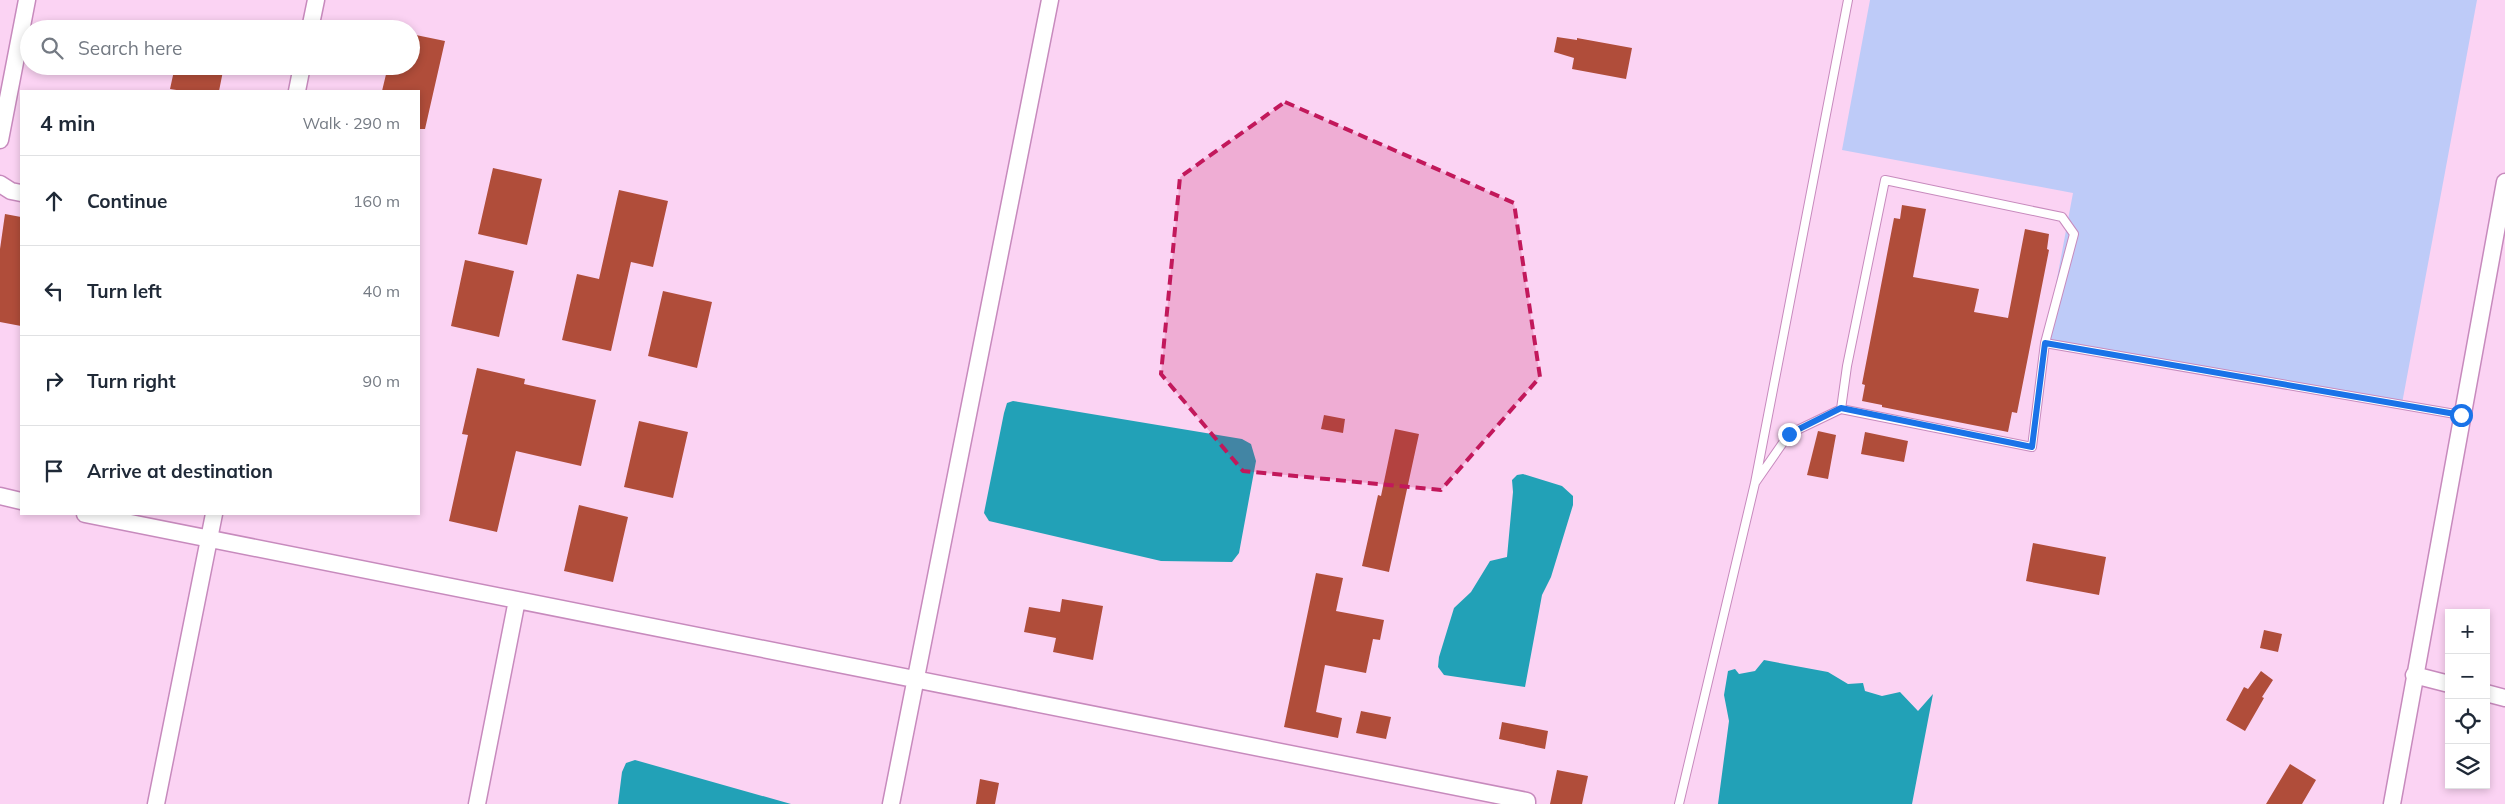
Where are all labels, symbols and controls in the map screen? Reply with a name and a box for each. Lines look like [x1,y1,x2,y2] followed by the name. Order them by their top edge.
[20,20,420,75] search box
[38,34,66,62] icon: search
[78,36,182,60] text: Search here
[40,110,95,136] text: 4 min
[302,113,400,133] text: Walk · 290 m
[40,187,68,215] icon: ahead
[87,189,167,213] text: Continue
[353,191,400,211] text: 160 m
[40,277,68,305] icon: left
[87,279,162,303] text: Turn left
[363,281,400,301] text: 40 m
[40,367,68,395] icon: right
[87,369,176,393] text: Turn right
[363,371,400,391] text: 90 m
[2450,404,2473,427] route start
[1778,423,1801,446] route end
[40,457,68,485] icon: arrive
[87,459,273,483] text: Arrive at destination
[2445,609,2490,789] map controls
[2445,609,2490,654] button: +
[2445,654,2490,699] button: −
[2445,699,2490,744] button: locate
[2445,744,2490,789] button: layers

